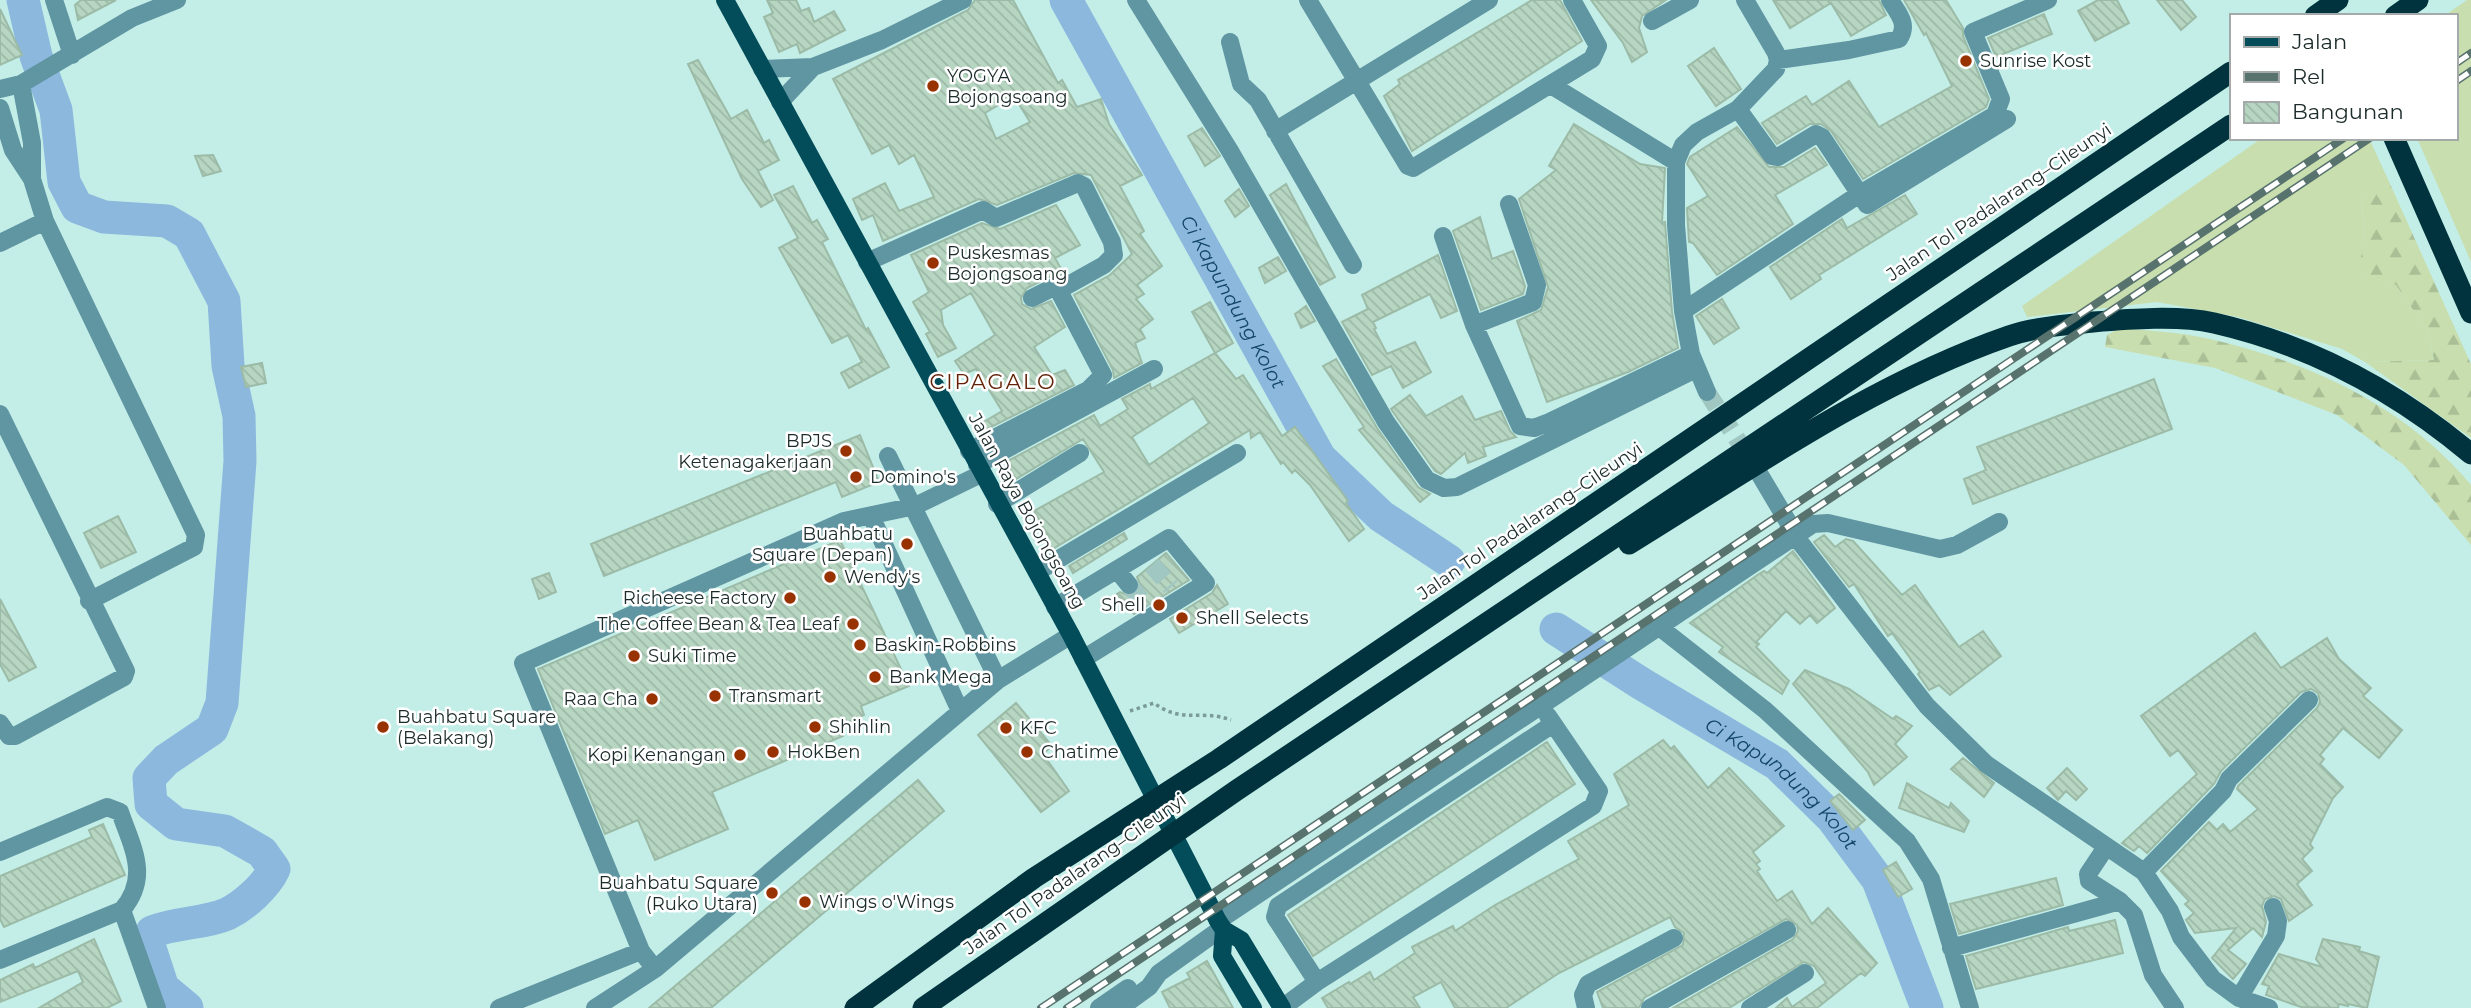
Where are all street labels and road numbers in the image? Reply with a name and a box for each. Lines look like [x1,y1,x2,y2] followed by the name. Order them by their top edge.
[1882,118,2116,286] street label: Jalan Tol Padalarang–Cileunyi
[963,408,1090,613] street label: Jalan Raya Bojongsoang
[1413,437,1647,605] street label: Jalan Tol Padalarang–Cileunyi
[959,789,1190,960] street label: Jalan Tol Padalarang–Cileunyi

